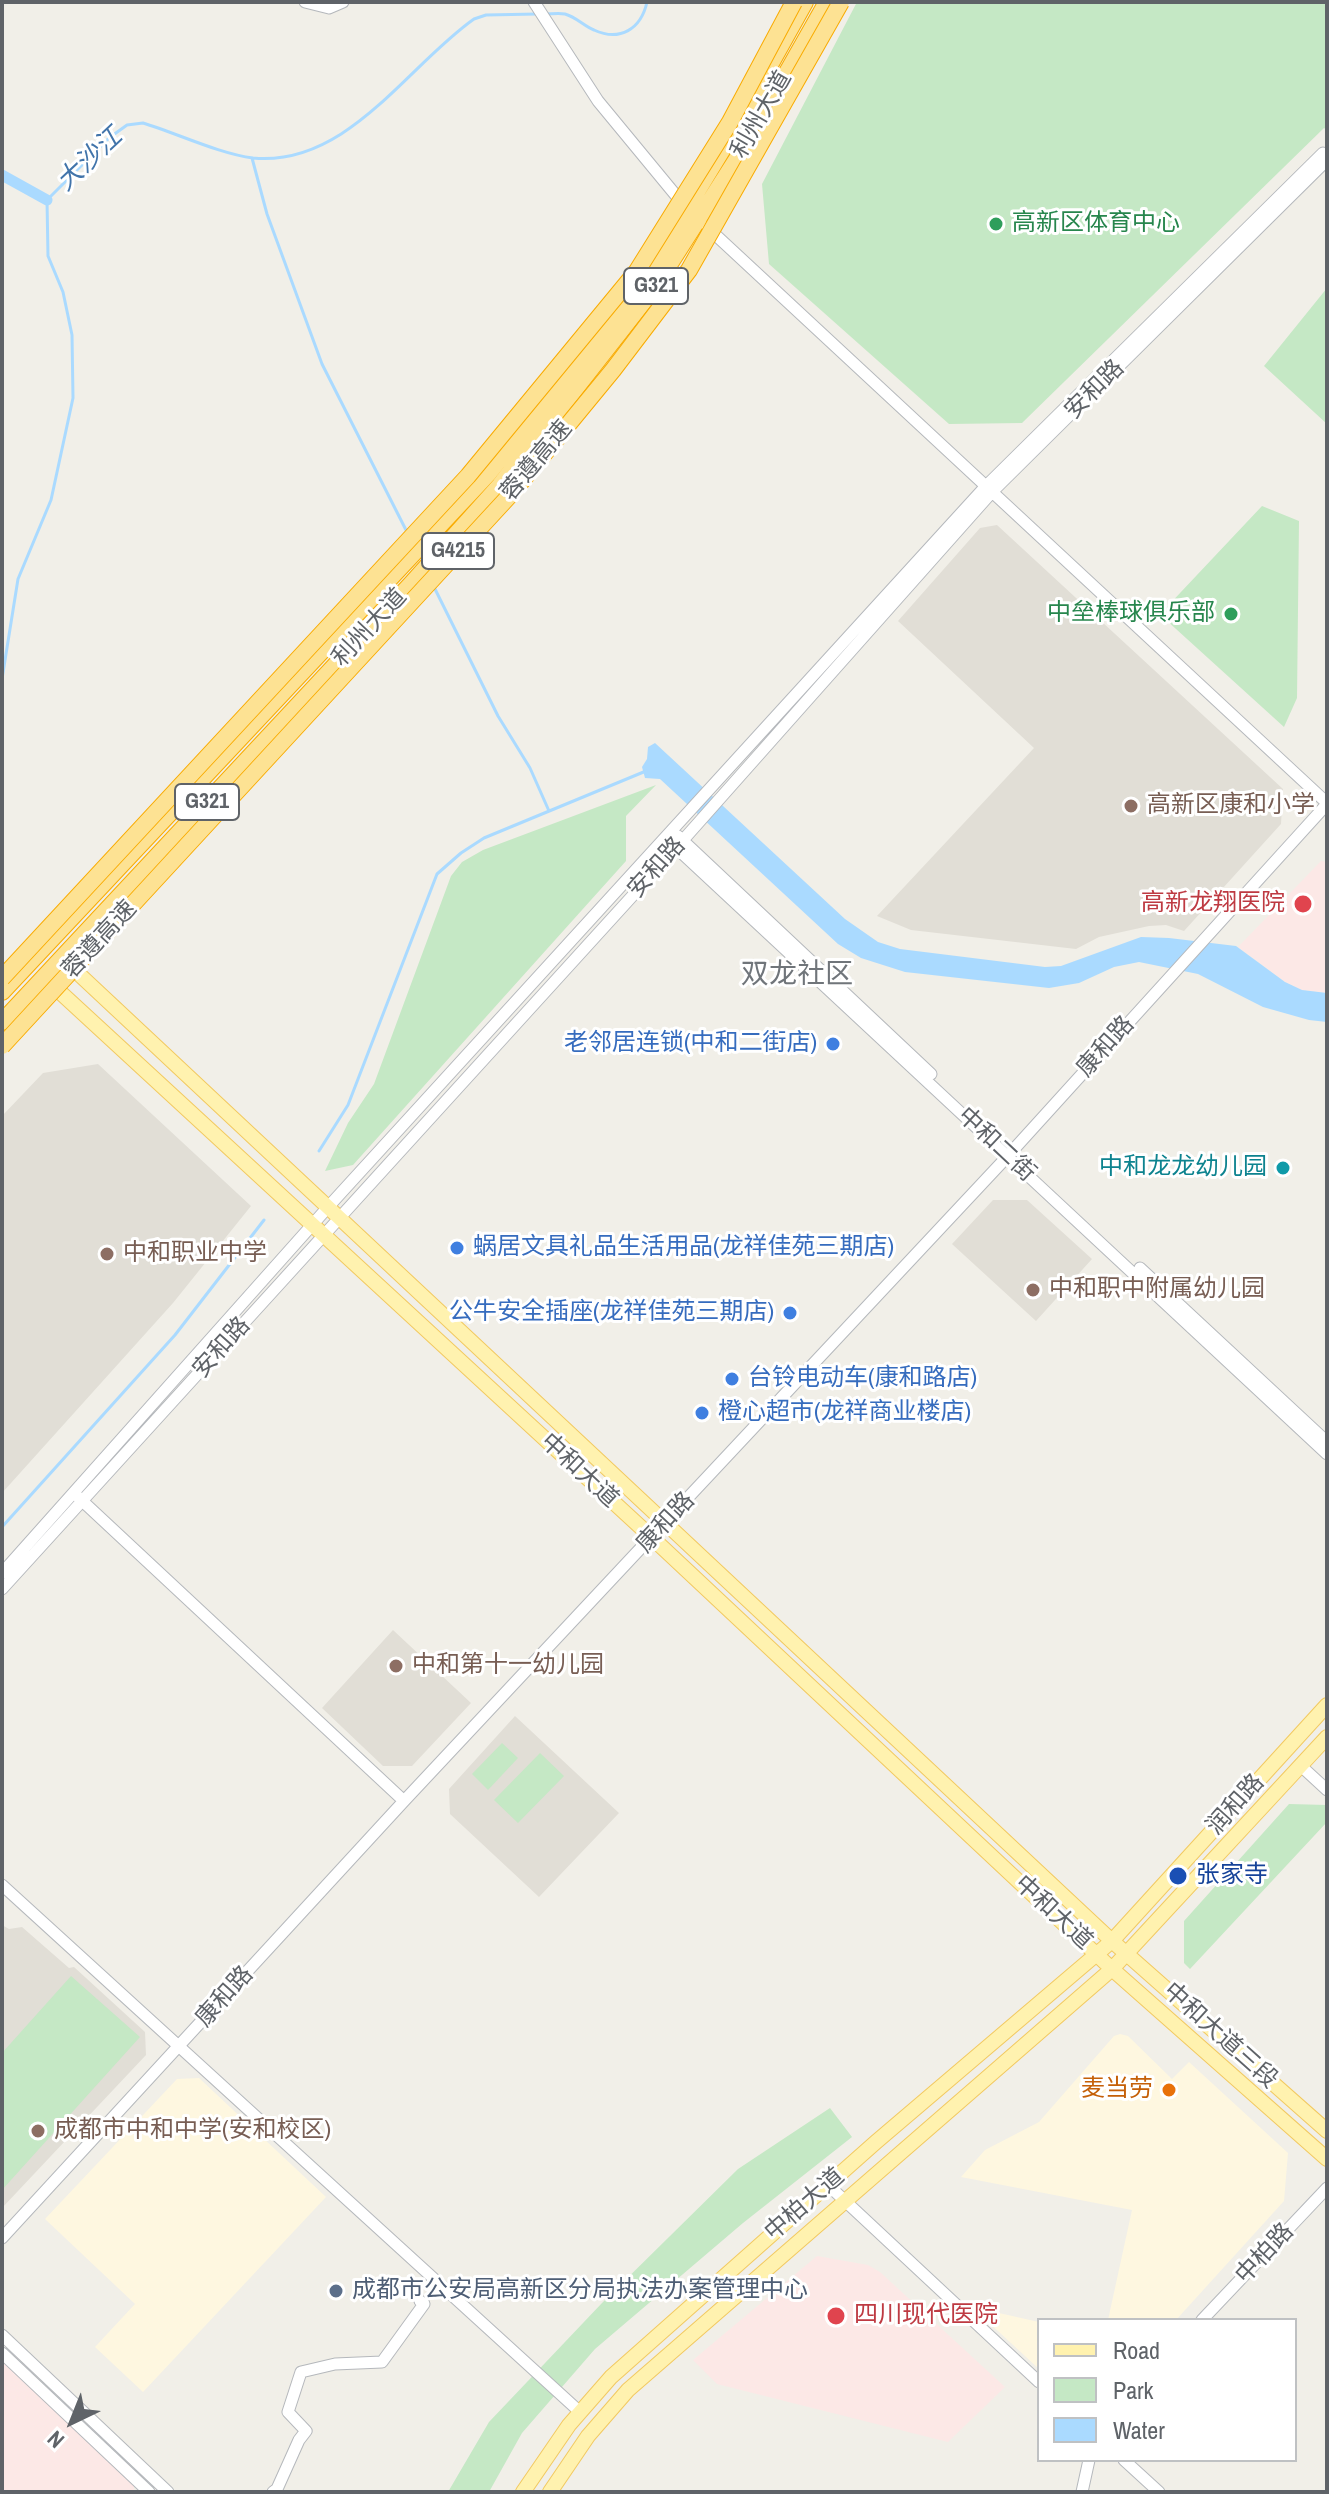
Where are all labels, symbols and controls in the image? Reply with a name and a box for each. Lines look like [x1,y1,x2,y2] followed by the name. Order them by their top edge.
[726,66,798,164] street label: 利州大道
[51,122,129,198] water label: 大沙江
[1012,210,1180,238] place label: 高新区体育中心
[987,215,1005,233] marker: 高新区体育中心
[624,268,688,304] road number: G321
[1059,354,1131,426] street label: 安和路
[495,415,579,507] street label: 蓉遵高速
[422,533,494,569] road number: G4215
[327,583,413,673] street label: 利州大道
[1047,600,1215,628] place label: 中垒棒球俱乐部
[1222,605,1240,623] marker: 中垒棒球俱乐部
[175,784,239,820] road number: G321
[1147,792,1315,820] place label: 高新区康和小学
[1122,797,1140,815] marker: 高新区康和小学
[622,832,692,904] street label: 安和路
[1141,890,1285,918] place label: 高新龙翔医院
[1292,893,1314,915] marker: 高新龙翔医院
[57,895,143,985] street label: 蓉遵高速
[741,958,853,992] district label: 双龙社区
[1071,1011,1141,1083] street label: 康和路
[564,1030,817,1058] place label: 老邻居连锁(中和二街店)
[824,1035,842,1053] marker: 老邻居连锁(中和二街店)
[951,1102,1041,1188] street label: 中和二街
[1099,1154,1267,1182] place label: 中和龙龙幼儿园
[1274,1159,1292,1177] marker: 中和龙龙幼儿园
[473,1234,894,1262] place label: 蜗居文具礼品生活用品(龙祥佳苑三期店)
[448,1239,466,1257] marker: 蜗居文具礼品生活用品(龙祥佳苑三期店)
[123,1240,267,1268] place label: 中和职业中学
[98,1245,116,1263] marker: 中和职业中学
[1049,1276,1265,1304] place label: 中和职中附属幼儿园
[1024,1281,1042,1299] marker: 中和职中附属幼儿园
[449,1299,774,1327] place label: 公牛安全插座(龙祥佳苑三期店)
[781,1304,799,1322] marker: 公牛安全插座(龙祥佳苑三期店)
[187,1312,257,1384] street label: 安和路
[748,1365,977,1393] place label: 台铃电动车(康和路店)
[723,1370,741,1388] marker: 台铃电动车(康和路店)
[718,1399,971,1427] place label: 橙心超市(龙祥商业楼店)
[693,1404,711,1422] marker: 橙心超市(龙祥商业楼店)
[534,1428,624,1514] street label: 中和大道
[631,1487,701,1559] street label: 康和路
[412,1652,604,1680] place label: 中和第十一幼儿园
[387,1657,405,1675] marker: 中和第十一幼儿园
[1201,1769,1271,1841] street label: 润和路
[1196,1862,1268,1890] place label: 张家寺
[1167,1865,1189,1887] marker: 张家寺
[1008,1870,1098,1956] street label: 中和大道
[190,1961,260,2033] street label: 康和路
[1157,1977,1283,2095] street label: 中和大道三段
[1081,2076,1153,2104] place label: 麦当劳
[1160,2081,1178,2099] marker: 麦当劳
[54,2117,331,2145] place label: 成都市中和中学(安和校区)
[29,2122,47,2140] marker: 成都市中和中学(安和校区)
[759,2163,851,2247] street label: 中柏大道
[1230,2218,1300,2290] street label: 中柏路
[352,2277,808,2305] place label: 成都市公安局高新区分局执法办案管理中心
[327,2282,345,2300] marker: 成都市公安局高新区分局执法办案管理中心
[854,2302,998,2330] place label: 四川现代医院
[825,2305,847,2327] marker: 四川现代医院
[1037,2318,1297,2462] legend
[1113,2334,1160,2366] text: Road
[1113,2374,1153,2406] text: Park
[32,2382,112,2462] north arrow
[1113,2414,1165,2446] text: Water
[41,2424,71,2455] text: N

